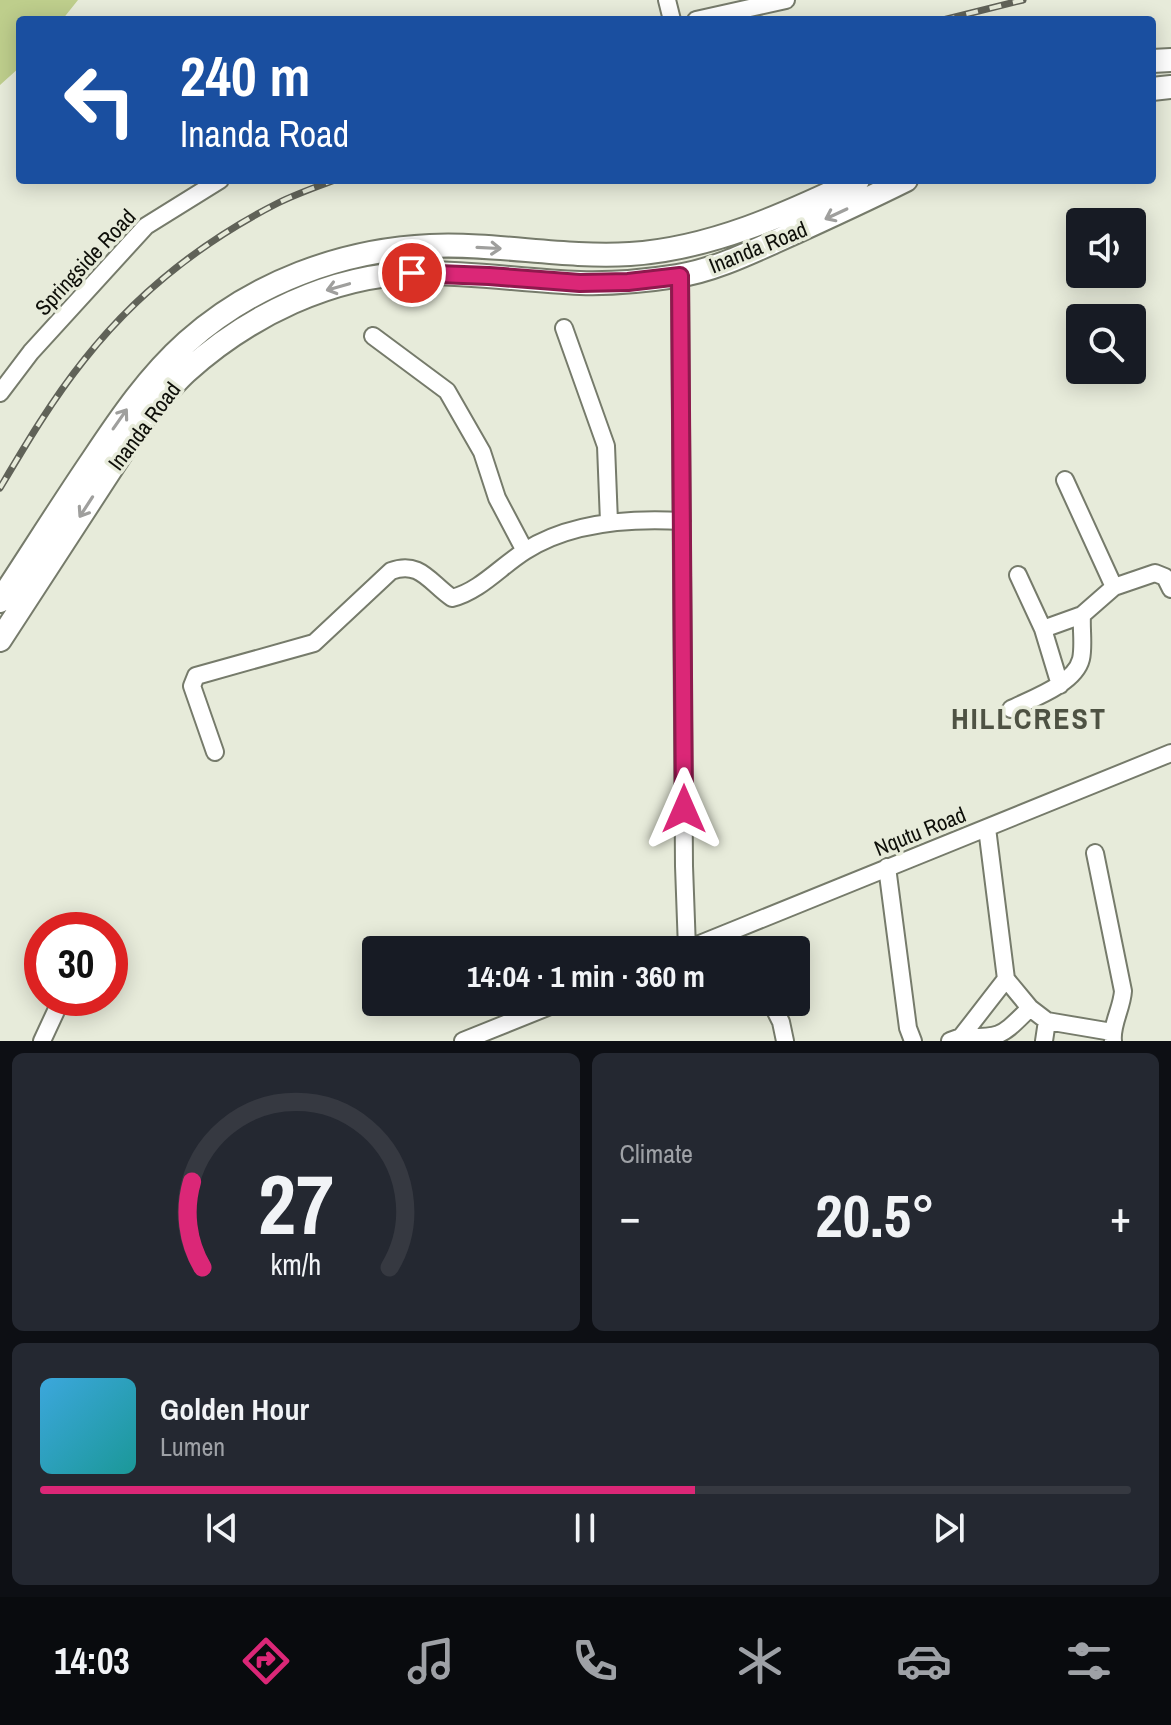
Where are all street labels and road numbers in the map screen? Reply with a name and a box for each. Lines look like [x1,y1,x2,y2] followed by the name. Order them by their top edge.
[28,202,142,322] street label: Springside Road
[704,214,812,280] street label: Inanda Road
[101,376,187,476] street label: Inanda Road
[870,799,970,863] street label: Nqutu Road

